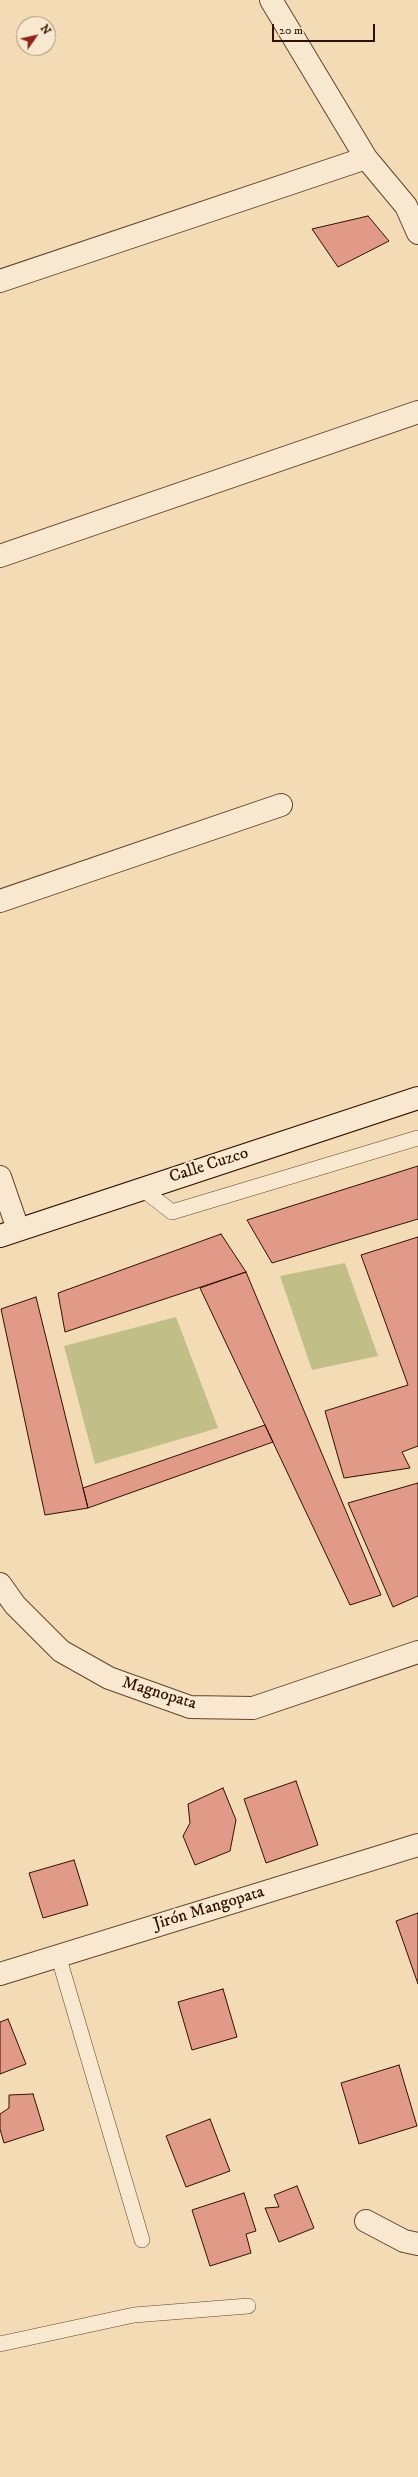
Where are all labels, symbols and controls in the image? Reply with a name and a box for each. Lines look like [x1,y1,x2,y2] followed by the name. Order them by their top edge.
[16,16,56,56] north arrow
[274,16,377,42] scale bar
[37,22,53,38] text: N
[279,23,303,38] text: 20 m
[167,1144,251,1188] street label: Calle Cuzco
[119,1673,199,1715] street label: Magnopata
[151,1883,267,1935] street label: Jirón Mangopata

